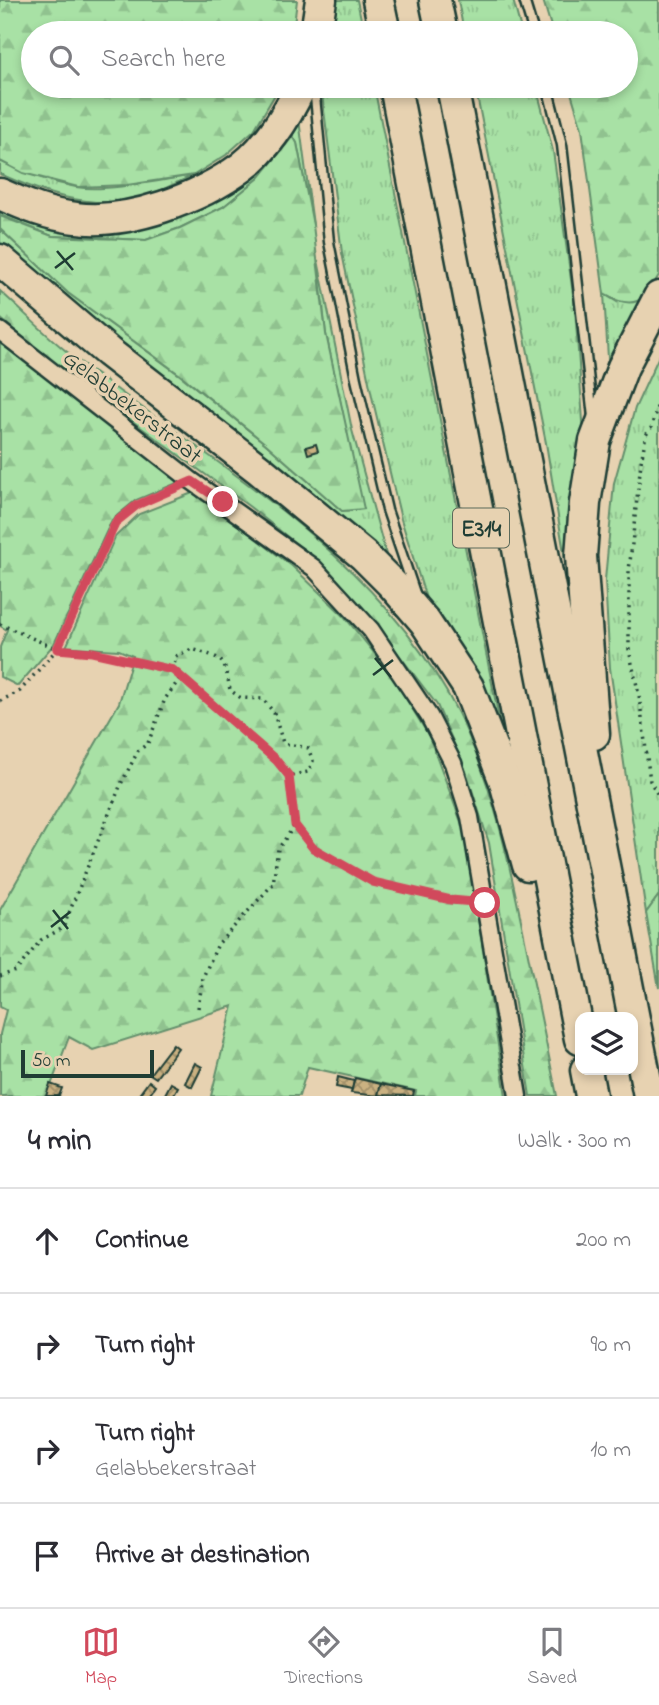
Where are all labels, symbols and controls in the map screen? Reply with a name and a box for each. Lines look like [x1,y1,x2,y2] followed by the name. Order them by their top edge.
[21,21,638,98] search box
[45,41,83,79] icon: search
[101,41,226,79] text: Search here
[54,342,209,474] street label: Gelabbekerstraat
[207,486,238,517] route end
[453,508,509,548] road number: E314
[469,887,500,918] route start
[575,1012,638,1075] map controls
[575,1012,638,1075] button: layers
[21,1047,154,1079] scale bar
[32,1048,71,1075] text: 50 m
[28,1120,91,1164] text: 4 min
[517,1125,631,1158] text: Walk · 300 m
[28,1222,66,1260] icon: ahead
[95,1222,188,1260] text: Continue
[576,1224,631,1257] text: 200 m
[28,1327,66,1365] icon: right
[95,1327,195,1365] text: Turn right
[591,1329,631,1362] text: 90 m
[95,1415,195,1453] text: Turn right
[28,1432,66,1470] icon: right
[590,1434,631,1467] text: 10 m
[95,1453,257,1486] text: Gelabbekerstraat
[28,1537,66,1575] icon: arrive
[95,1537,310,1575] text: Arrive at destination
[82,1623,120,1692] tab: Map
[284,1623,363,1692] tab: Directions
[527,1623,577,1692] tab: Saved

